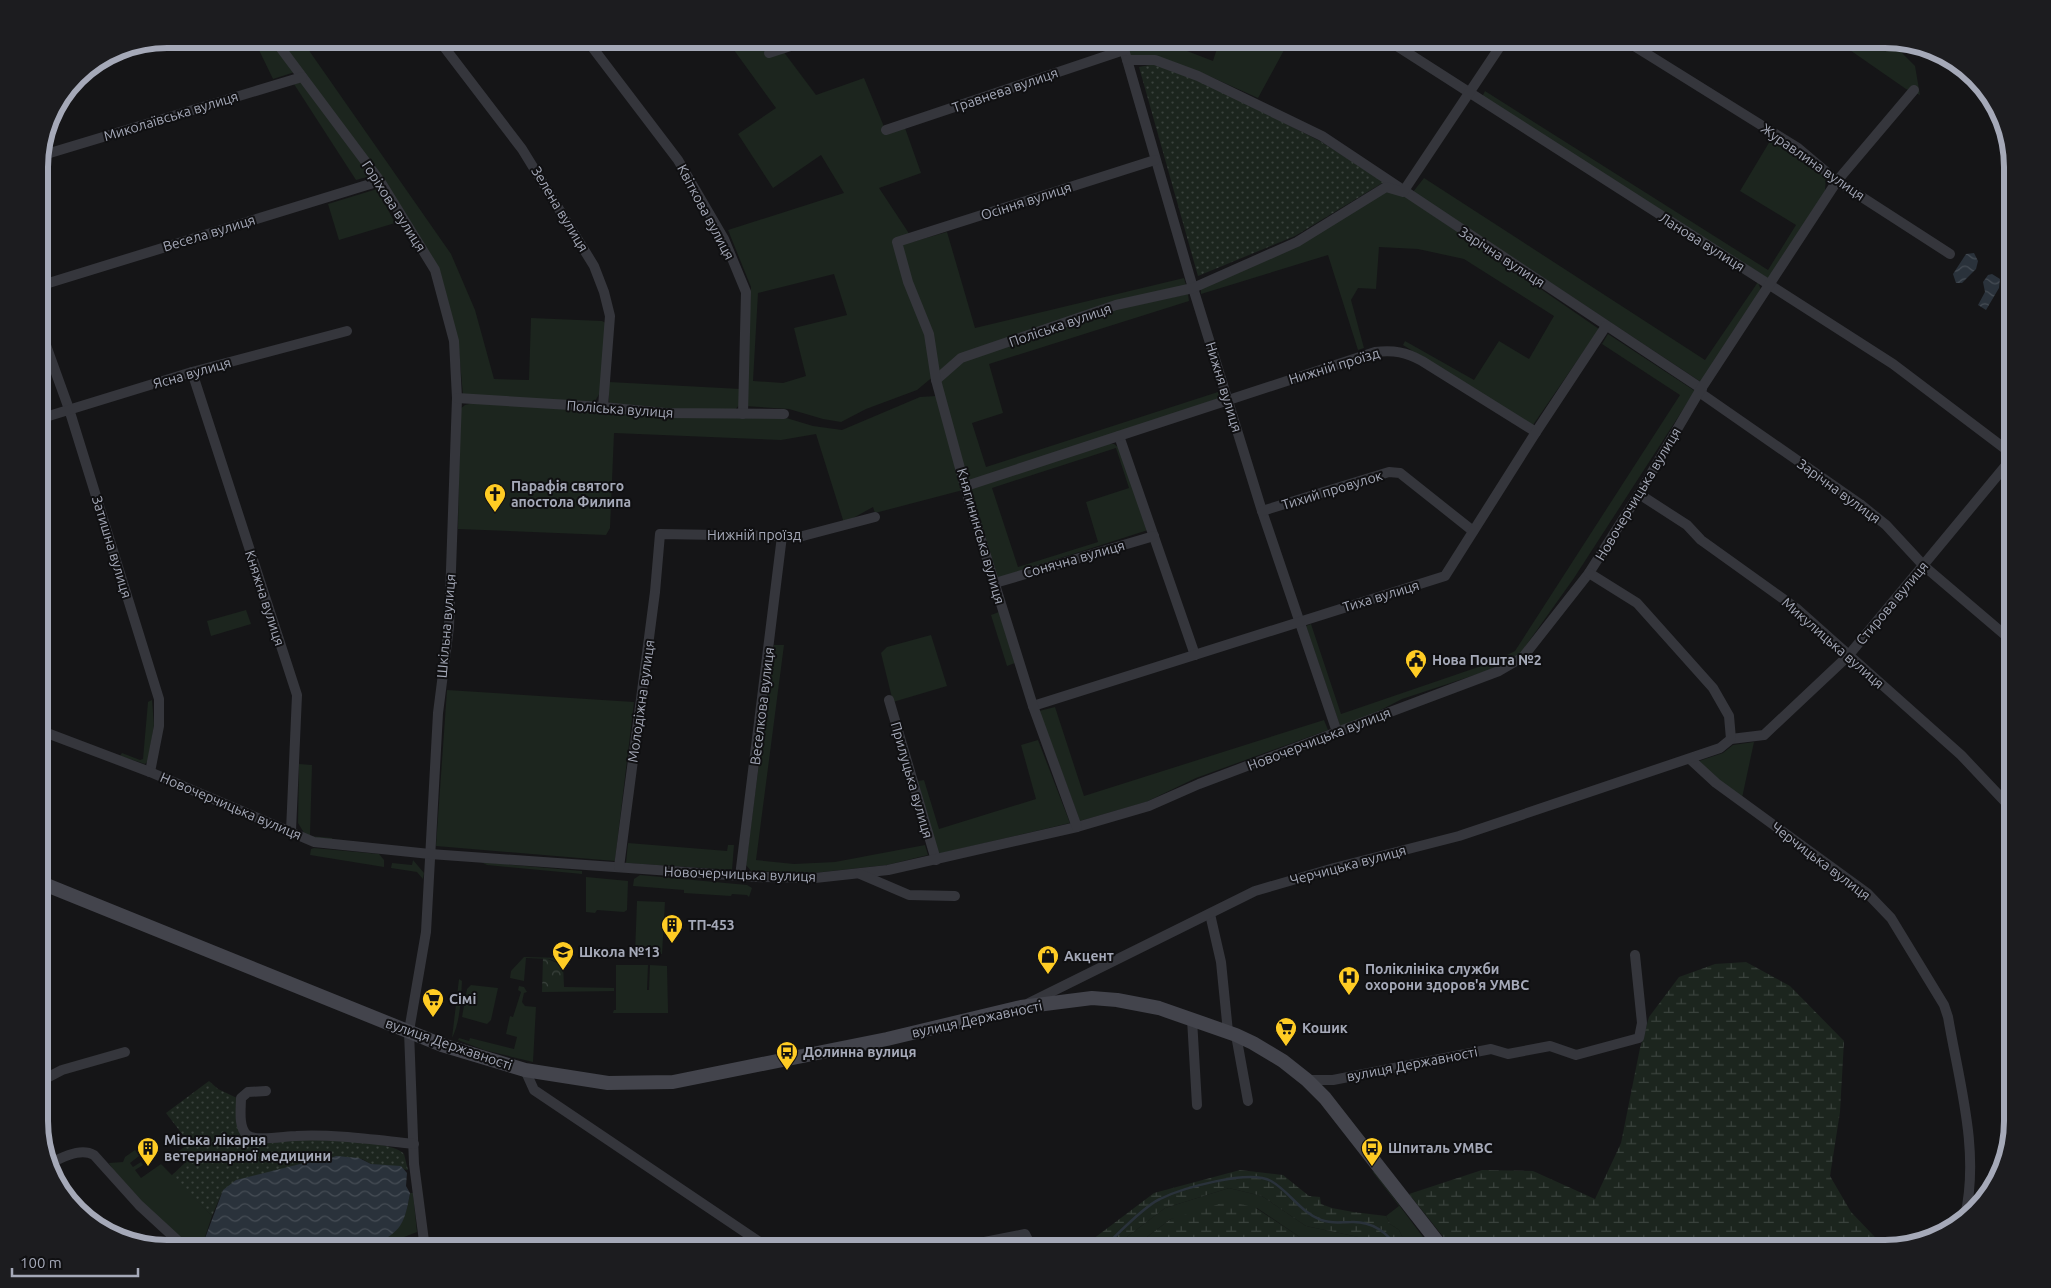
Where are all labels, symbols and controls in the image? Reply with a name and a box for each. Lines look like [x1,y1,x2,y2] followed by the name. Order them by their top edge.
[950,64,1060,116] street label: Травнева вулиця
[102,88,240,144] street label: Миколаївська вулиця
[1758,120,1868,204] street label: Журавлина вулиця
[359,158,429,254] street label: Горіхова вулиця
[674,162,738,262] street label: Квіткова вулиця
[528,164,592,254] street label: Зелена вулиця
[979,179,1073,223] street label: Осіння вулиця
[1656,209,1748,275] street label: Ланова вулиця
[161,211,257,255] street label: Весела вулиця
[1456,223,1548,291] street label: Зарічна вулиця
[1007,300,1113,350] street label: Поліська вулиця
[1203,340,1245,434] street label: Нижня вулиця
[1287,345,1381,387] street label: Нижній проїзд
[151,354,233,392] street label: Ясна вулиця
[566,397,674,421] street label: Поліська вулиця
[1592,425,1684,563] street label: Новочерчицька вулиця
[1794,455,1884,527] street label: Зарічна вулиця
[954,466,1008,606] street label: Княгининська вулиця
[1280,467,1384,513] street label: Тихий провулок
[511,478,631,510] place label: Парафія святого апостола Филипа
[483,482,507,513] church icon: Парафія святого апостола Филипа
[89,494,135,600] street label: Затишна вулиця
[707,527,801,543] street label: Нижній проїзд
[1021,537,1127,581] street label: Сонячна вулиця
[242,548,288,648] street label: Княжна вулиця
[1853,558,1931,648] street label: Стирова вулиця
[433,573,459,679] street label: Шкільна вулиця
[1341,577,1421,615] street label: Тиха вулиця
[1779,594,1887,692] street label: Микулицька вулиця
[624,639,658,763] street label: Молодіжна вулиця
[747,646,777,766] street label: Веселкова вулиця
[1404,648,1428,679] public building icon: Нова Пошта №2
[1432,652,1542,668] place label: Нова Пошта №2
[1245,704,1393,774] street label: Новочерчицька вулиця
[888,720,936,840] street label: Прилуцька вулиця
[158,769,304,843] street label: Новочерчицька вулиця
[1768,819,1874,903] street label: Черчицька вулиця
[1288,842,1408,888] street label: Черчицька вулиця
[664,863,816,885] street label: Новочерчицька вулиця
[660,913,684,944] building icon: ТП-453
[688,917,735,933] place label: ТП-453
[551,940,575,971] school or university icon: Школа №13
[579,944,660,960] place label: Школа №13
[1036,944,1060,975] shop icon: Акцент
[1064,948,1114,964] place label: Акцент
[1365,961,1529,993] place label: Поліклініка служби охорони здоров'я УМВС
[1337,965,1361,996] hospital icon: Поліклініка служби охорони здоров'я УМВС
[421,987,445,1018] supermarket icon: Сімі
[449,991,476,1007] place label: Сімі
[910,997,1044,1041] street label: вулиця Державності
[383,1015,515,1073] street label: вулиця Державності
[1274,1016,1298,1047] supermarket icon: Кошик
[1302,1020,1348,1036] place label: Кошик
[775,1040,799,1071] bus stop icon: Долинна вулиця
[1345,1043,1479,1085] street label: вулиця Державності
[803,1044,916,1060] place label: Долинна вулиця
[164,1132,331,1164] place label: Міська лікарня ветеринарної медицини
[136,1136,160,1167] building icon: Міська лікарня ветеринарної медицини
[1360,1136,1384,1167] bus stop icon: Шпиталь УМВС
[1388,1140,1493,1156] place label: Шпиталь УМВС
[12,1246,139,1278] scale bar
[20,1254,62,1271] text: 100 m

